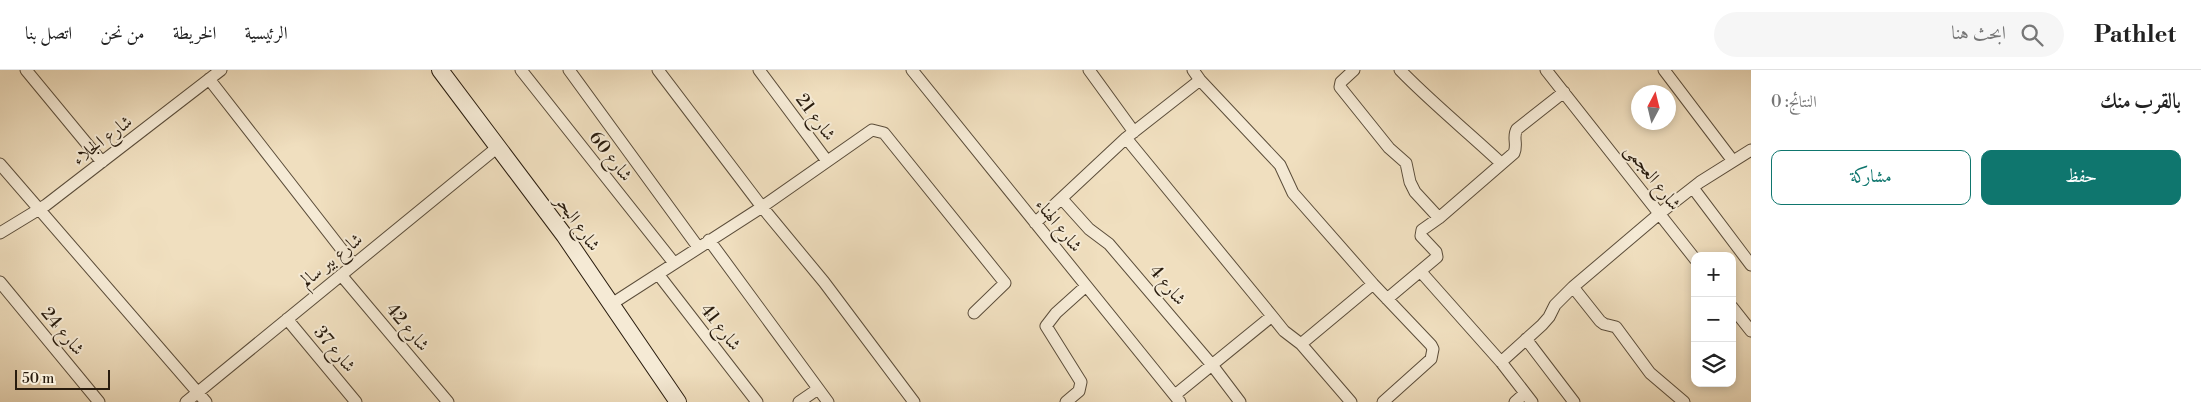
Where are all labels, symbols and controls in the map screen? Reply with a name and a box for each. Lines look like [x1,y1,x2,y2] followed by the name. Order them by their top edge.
[1714,12,2064,57] search box
[2094,20,2176,50] text: Pathlet
[1951,21,2006,45] text: ابحث هنا
[2018,21,2046,49] icon: search
[25,22,72,45] text: اتصل بنا
[100,22,145,45] text: من نحن
[173,22,216,45] text: الخريطة
[244,22,288,45] text: الرئيسية
[1631,85,1676,130] north arrow
[788,89,841,147] street label: شارع 21
[2100,89,2181,115] text: بالقرب منك
[1771,92,1817,112] text: النتائج: 0
[68,110,139,173] street label: شارع الجلاء
[581,126,637,188] street label: شارع 60
[1617,139,1686,217] street label: شارع العجمى
[1771,150,1971,205] button: مشاركة
[1981,150,2181,205] button: حفظ
[546,189,605,258] street label: شارع البحر
[1028,194,1087,259] street label: شارع الهناء
[295,228,370,296] street label: شارع بير سالم
[1691,252,1736,387] map controls
[1691,252,1736,297] button: +
[1142,260,1191,312] street label: شارع 4
[1691,297,1736,342] button: −
[379,298,434,358] street label: شارع 42
[693,299,746,357] street label: شارع 41
[33,302,89,362] street label: شارع 24
[306,321,361,379] street label: شارع 37
[1691,342,1736,387] button: layers
[15,367,110,390] scale bar
[22,370,54,388] text: 50 m

